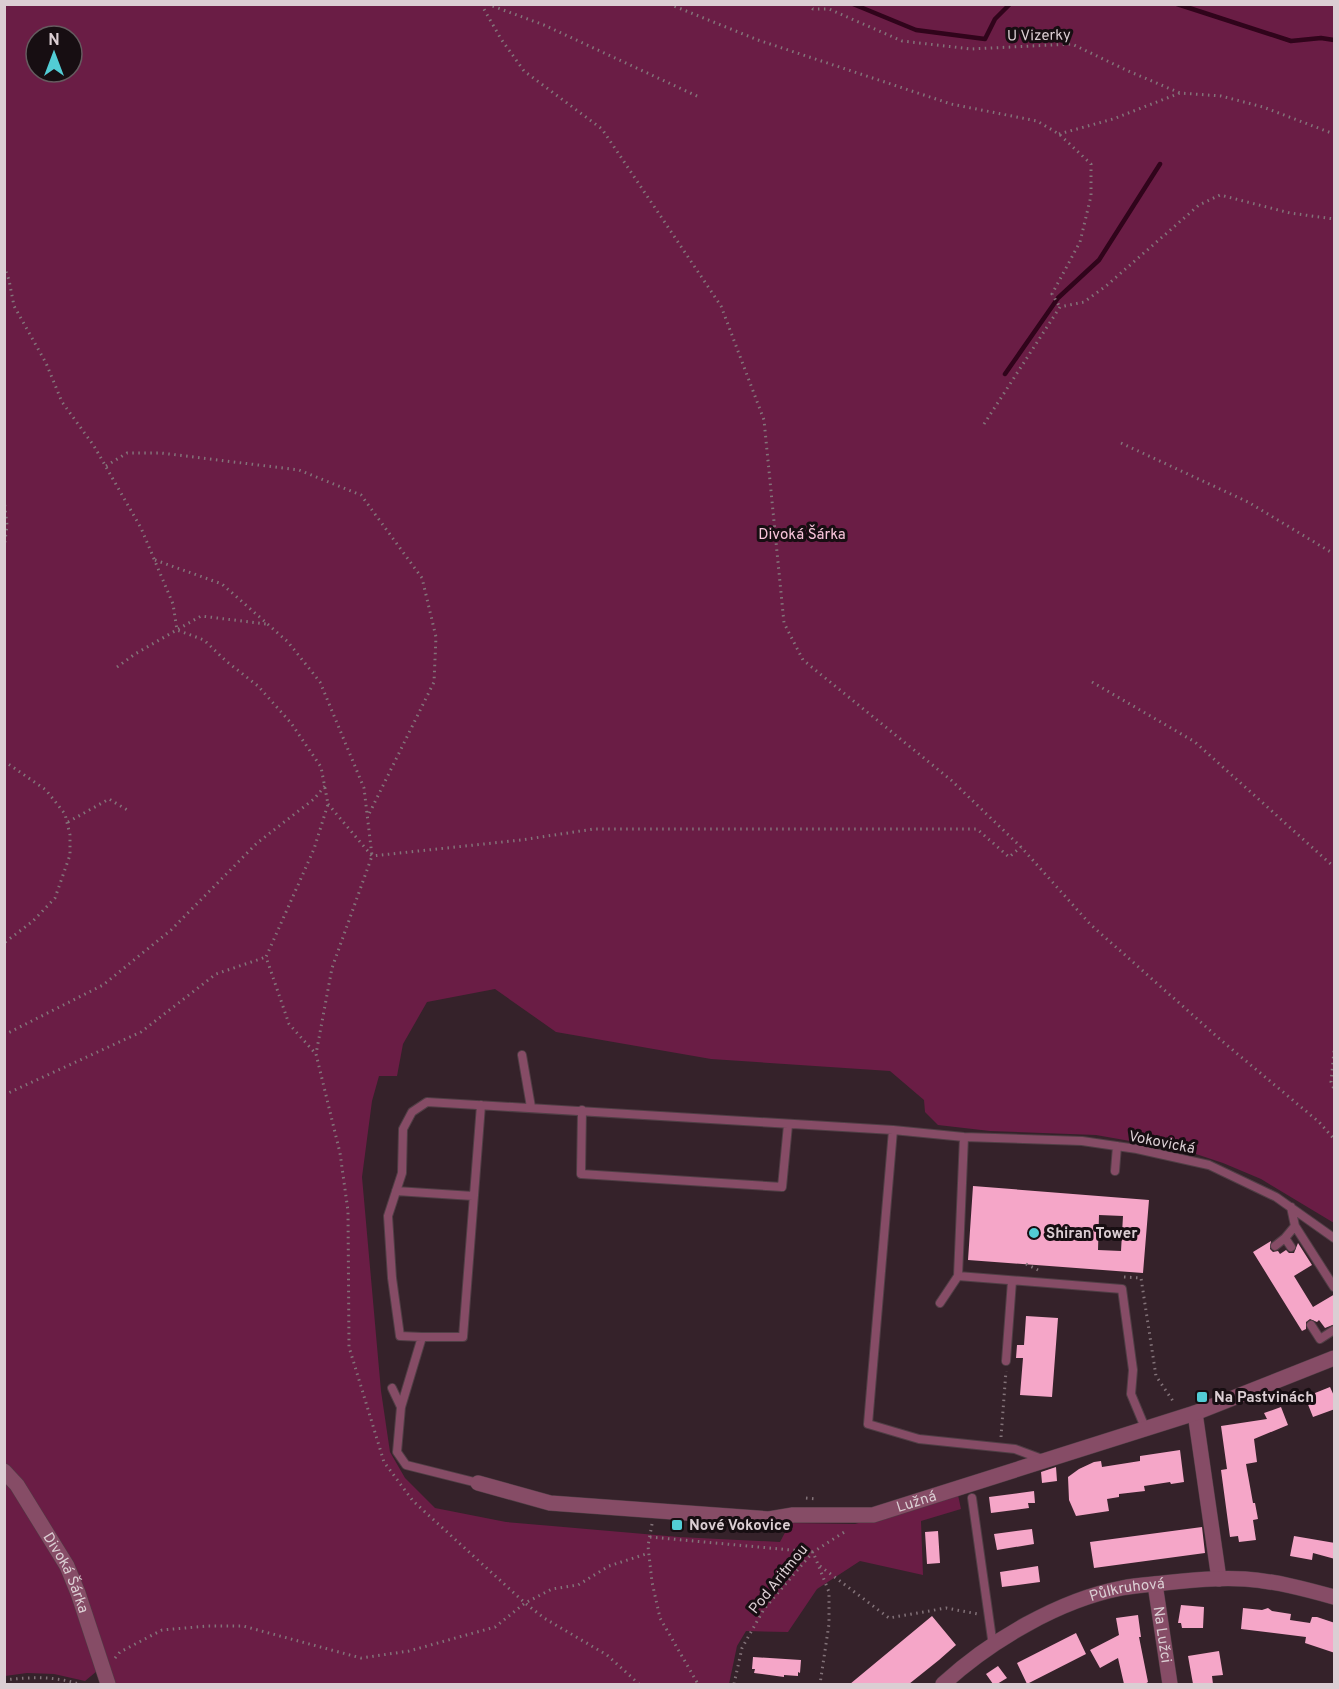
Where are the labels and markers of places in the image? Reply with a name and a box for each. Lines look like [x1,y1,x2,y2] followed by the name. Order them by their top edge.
[1046,1225,1138,1244] place label: Shiran Tower
[1027,1226,1041,1240] marker: Shiran Tower
[1214,1389,1314,1408] place label: Na Pastvinách
[1195,1390,1209,1404] marker: Na Pastvinách
[689,1517,790,1536] place label: Nové Vokovice
[670,1518,684,1532] marker: Nové Vokovice

